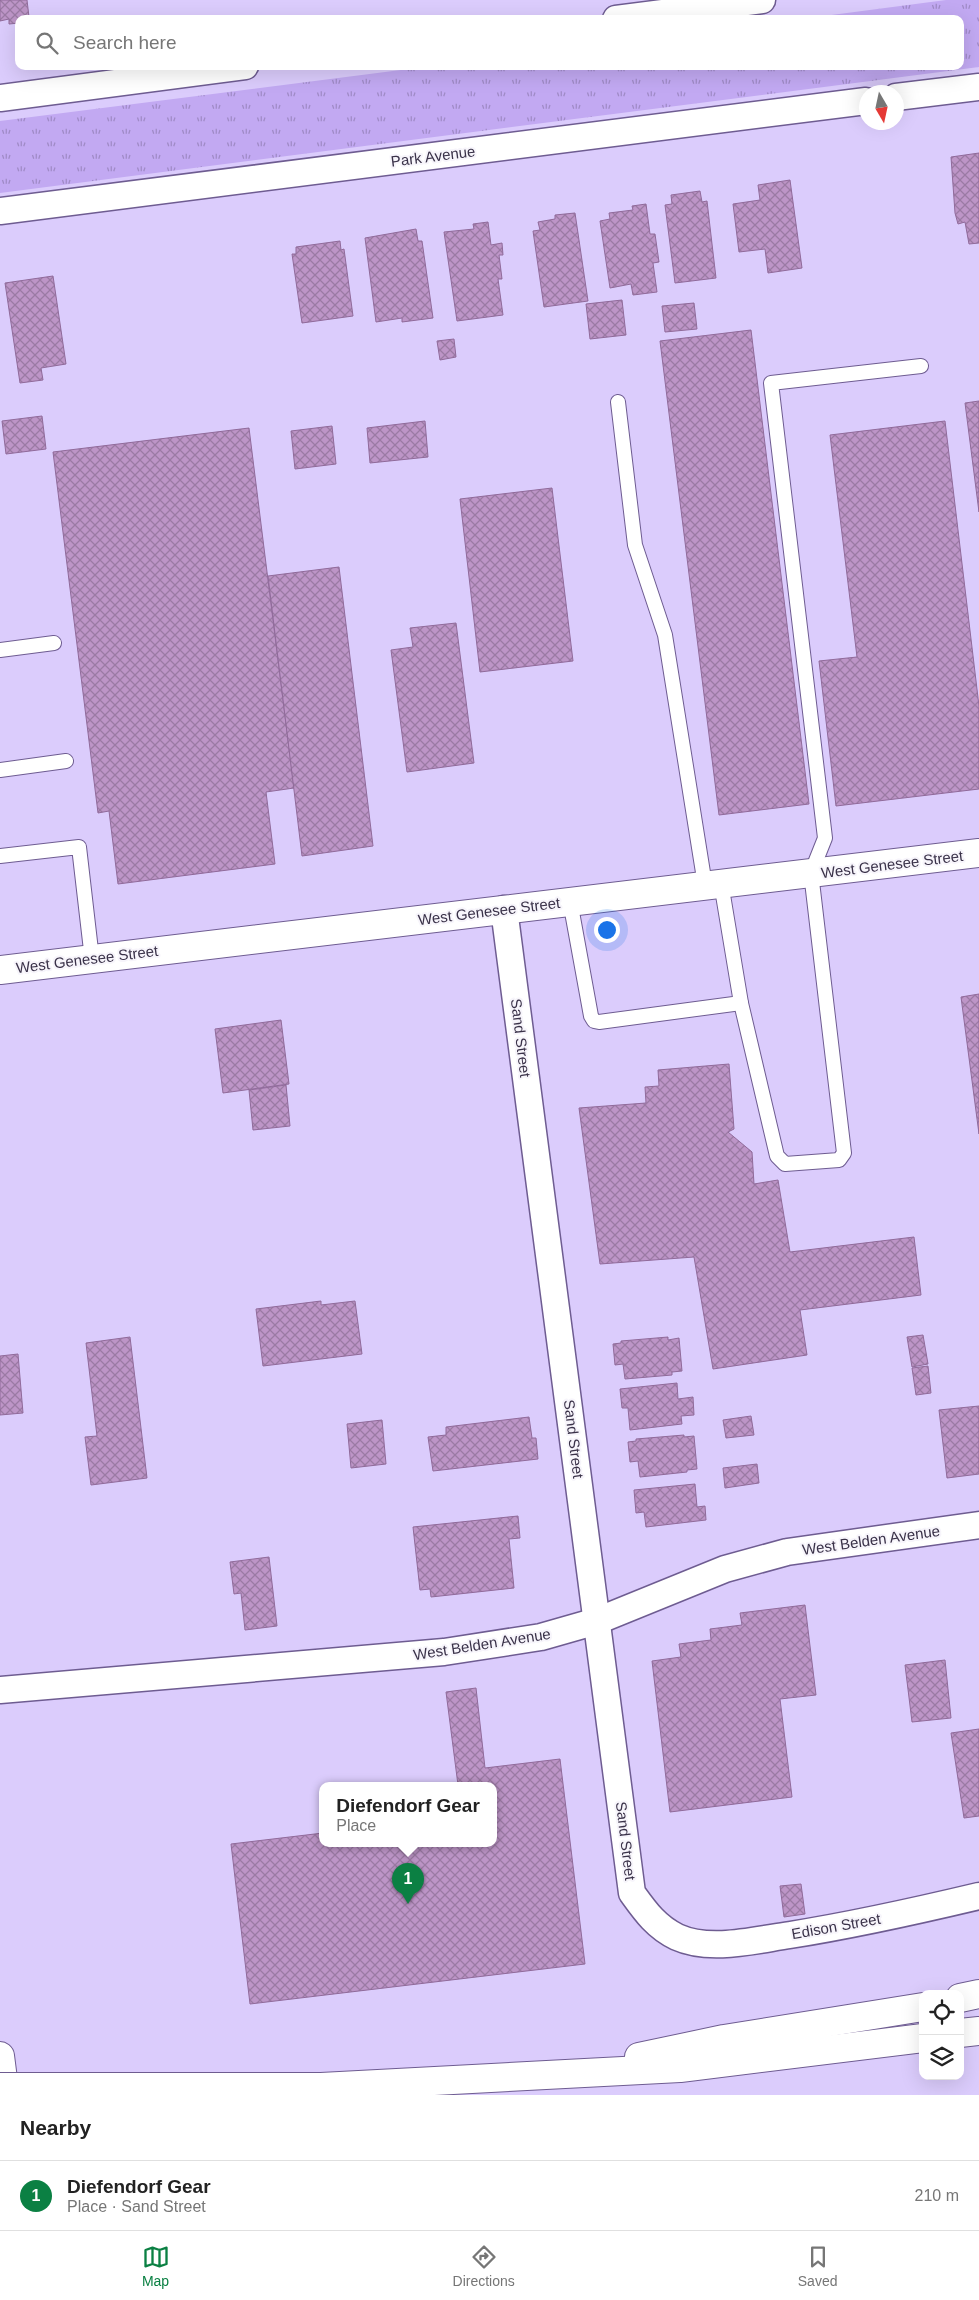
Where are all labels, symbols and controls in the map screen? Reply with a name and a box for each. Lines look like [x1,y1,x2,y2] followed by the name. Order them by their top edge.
[15,15,964,70] search box
[33,29,61,57] icon: search
[73,32,177,53] text: Search here
[859,85,904,130] north arrow
[390,142,476,170] street label: Park Avenue
[820,847,965,881] street label: West Genesee Street
[417,894,562,928] street label: West Genesee Street
[594,917,620,943] your location
[15,942,160,976] street label: West Genesee Street
[508,998,534,1079] street label: Sand Street
[561,1399,587,1480] street label: Sand Street
[801,1522,941,1558] street label: West Belden Avenue
[412,1625,552,1663] street label: West Belden Avenue
[319,1782,497,1847] popup
[336,1795,480,1816] text: Diefendorf Gear
[613,1801,639,1882] street label: Sand Street
[336,1817,376,1834] text: Place
[392,1863,424,1904] pin: 1
[790,1910,883,1942] street label: Edison Street
[919,1990,964,2080] map controls
[919,1990,964,2035] button: locate
[919,2035,964,2080] button: layers
[20,2116,91,2139] text: Nearby
[67,2176,211,2197] text: Diefendorf Gear
[32,2187,40,2204] text: 1
[915,2187,959,2204] text: 210 m
[67,2198,206,2215] text: Place · Sand Street
[142,2243,170,2289] tab: Map
[453,2243,515,2289] tab: Directions
[798,2243,837,2289] tab: Saved

